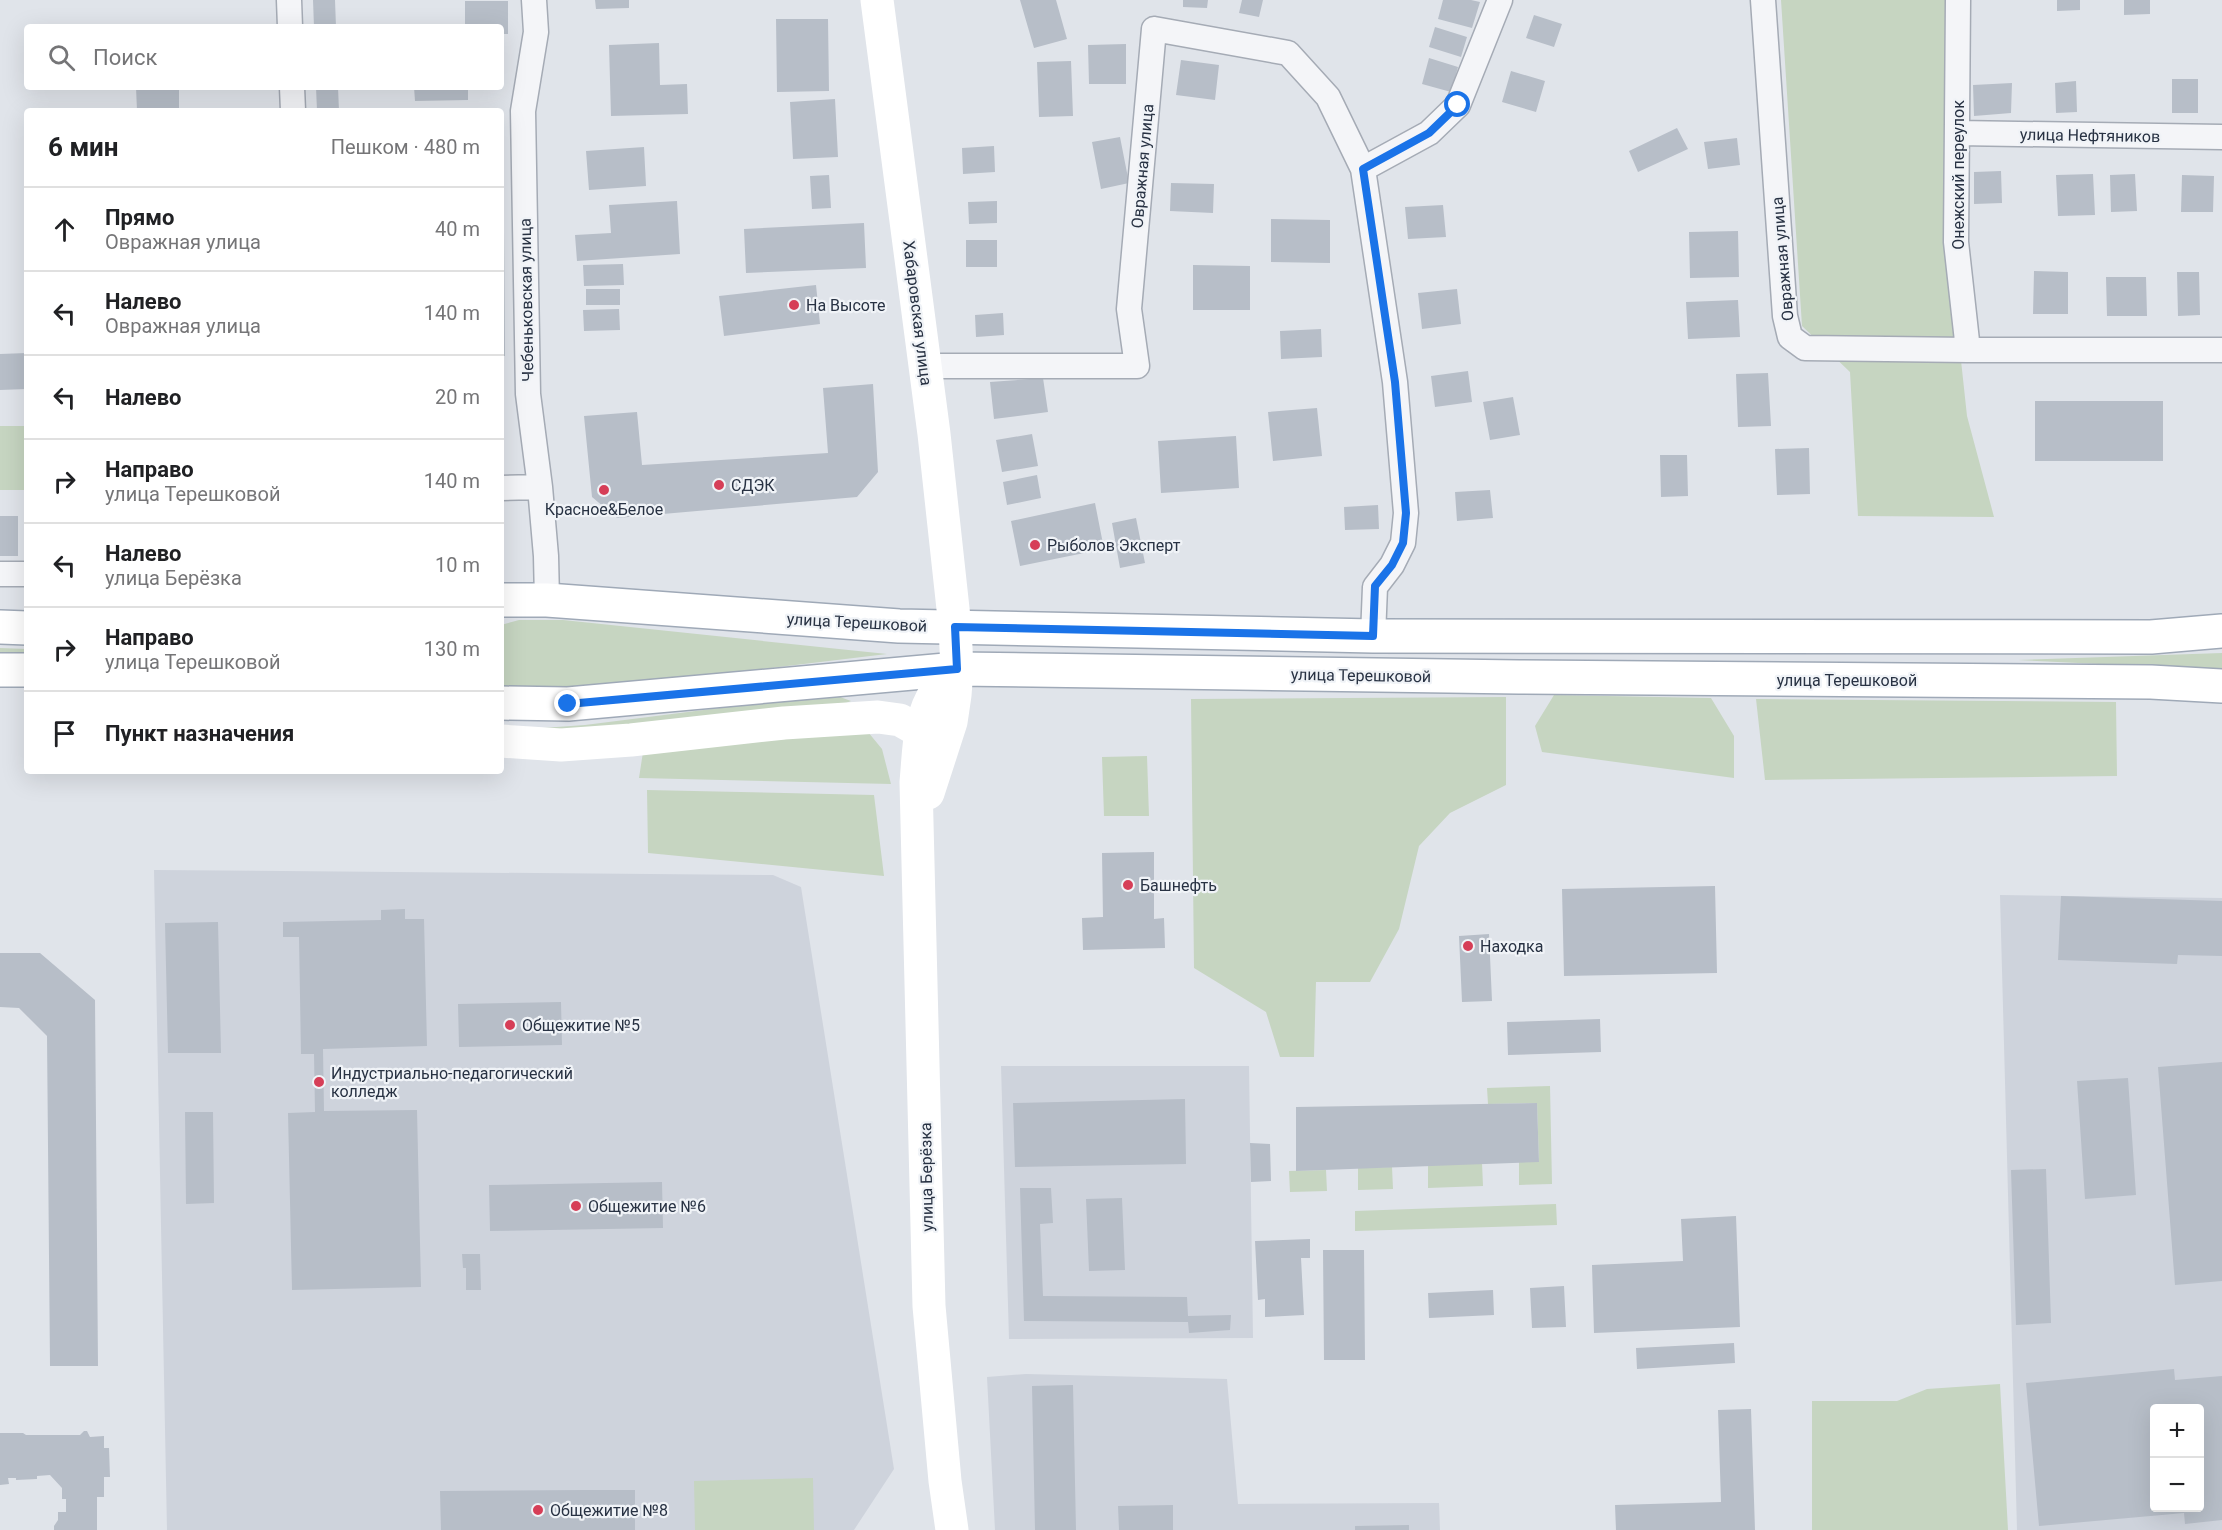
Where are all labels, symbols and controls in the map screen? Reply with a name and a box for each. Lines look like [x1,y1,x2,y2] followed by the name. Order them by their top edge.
[24,24,504,90] search box
[45,41,78,74] icon: search
[93,45,157,70] text: Поиск
[1444,91,1470,117] route start
[1949,100,1968,250] street label: Онежский переулок
[1128,103,1157,229] street label: Овражная улица
[2020,125,2160,146] street label: улица Нефтяников
[48,132,119,162] text: 6 мин
[331,135,480,159] text: Пешком · 480 m
[1768,196,1797,322] street label: Овражная улица
[105,205,174,230] text: Прямо
[48,213,81,246] icon: ahead
[435,217,480,241] text: 40 m
[516,218,537,382] street label: Чебеньковская улица
[105,230,261,254] text: Овражная улица
[899,239,936,387] street label: Хабаровская улица
[105,289,182,314] text: Налево
[806,296,885,315] place label: На Высоте
[48,297,81,330] icon: left
[787,298,801,312] marker: На Высоте
[424,301,480,325] text: 140 m
[105,314,261,338] text: Овражная улица
[48,381,81,414] icon: left
[105,385,182,410] text: Налево
[435,385,480,409] text: 20 m
[105,457,194,482] text: Направо
[48,465,81,498] icon: right
[424,469,480,493] text: 140 m
[731,476,775,495] place label: СДЭК
[712,478,726,492] marker: СДЭК
[105,482,280,506] text: улица Терешковой
[597,483,611,497] marker: Красное&Белое
[545,500,663,519] place label: Красное&Белое
[1047,536,1181,555] place label: Рыболов Эксперт
[1028,538,1042,552] marker: Рыболов Эксперт
[105,541,182,566] text: Налево
[48,549,81,582] icon: left
[435,553,480,577] text: 10 m
[105,566,242,590] text: улица Берёзка
[786,609,928,636] street label: улица Терешковой
[105,625,194,650] text: Направо
[48,633,81,666] icon: right
[424,637,480,661] text: 130 m
[105,650,280,674] text: улица Терешковой
[1291,665,1431,686] street label: улица Терешковой
[1777,671,1917,690] street label: улица Терешковой
[554,690,580,716] route end
[48,717,81,750] icon: arrive
[105,721,294,746] text: Пункт назначения
[1140,876,1217,895] place label: Башнефть
[1121,878,1135,892] marker: Башнефть
[1480,937,1543,956] place label: Находка
[1461,939,1475,953] marker: Находка
[522,1016,640,1035] place label: Общежитие №5
[503,1018,517,1032] marker: Общежитие №5
[331,1064,573,1101] place label: Индустриально-педагогический колледж
[312,1075,326,1089] marker: Индустриально-педагогический колледж
[916,1122,937,1232] street label: улица Берёзка
[588,1197,706,1216] place label: Общежитие №6
[569,1199,583,1213] marker: Общежитие №6
[2150,1404,2204,1512] map controls
[2150,1404,2204,1458] button: +
[2150,1458,2204,1512] button: −
[550,1501,668,1520] place label: Общежитие №8
[531,1503,545,1517] marker: Общежитие №8

